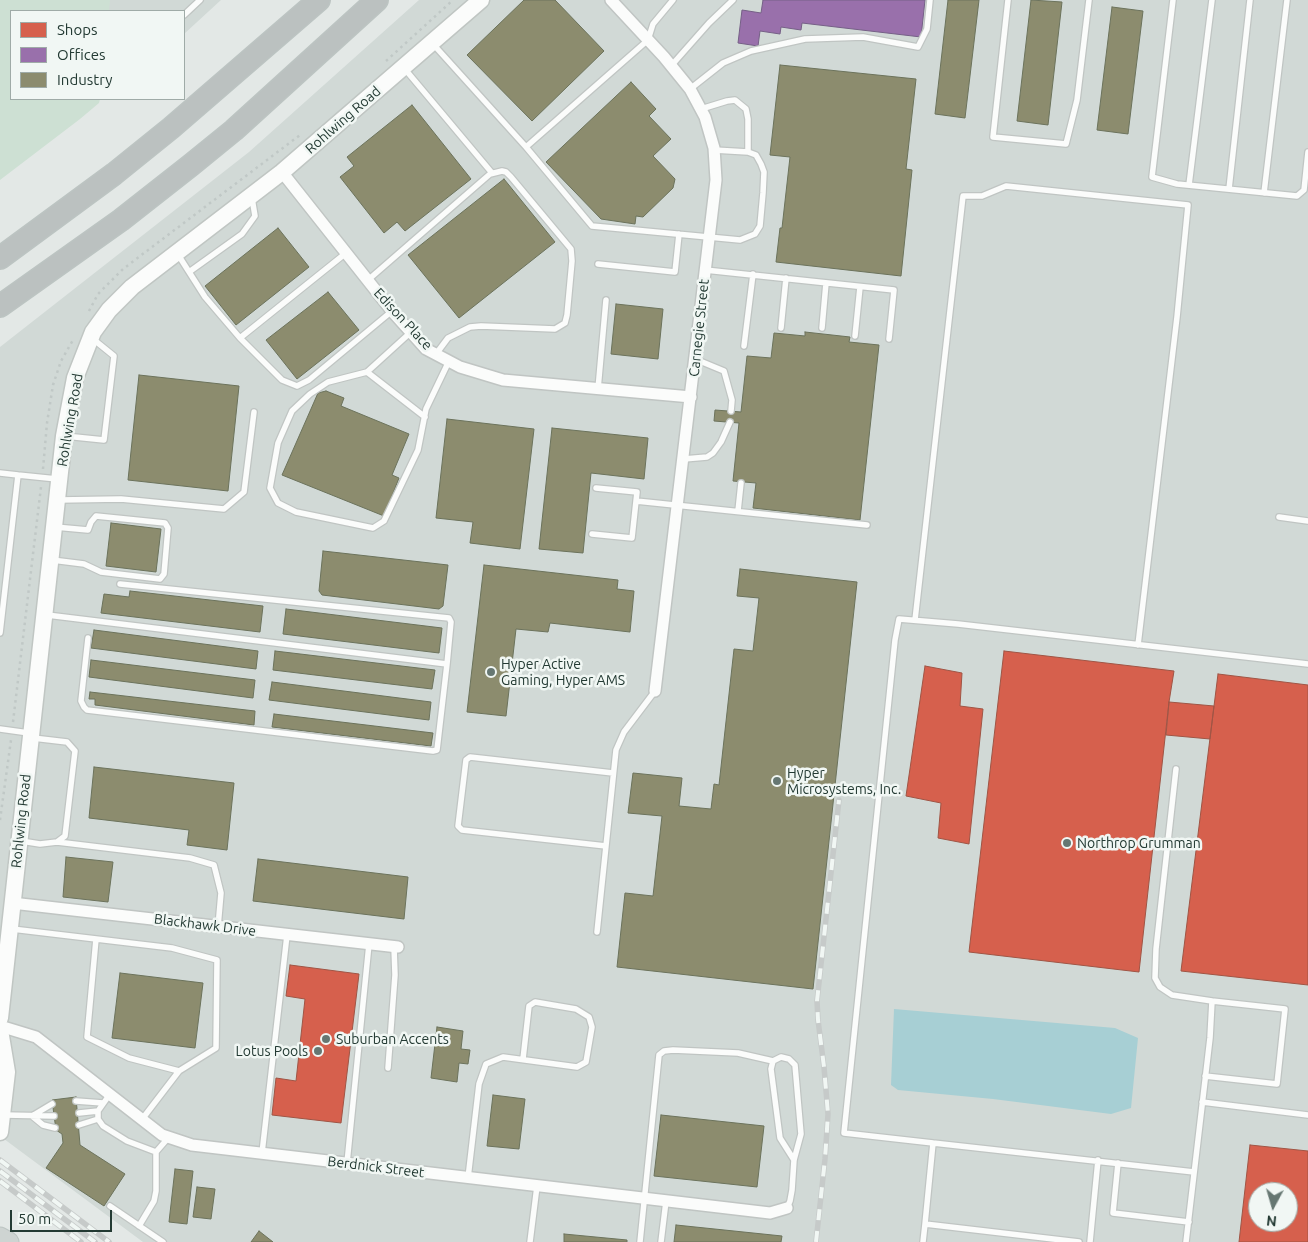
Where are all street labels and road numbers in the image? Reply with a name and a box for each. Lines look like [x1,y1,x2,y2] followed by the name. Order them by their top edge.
[302,83,384,157] street label: Rohlwing Road
[686,278,712,378] street label: Carnegie Street
[370,285,436,353] street label: Edison Place
[54,372,86,468] street label: Rohlwing Road
[8,773,34,869] street label: Rohlwing Road
[153,910,257,940] street label: Blackhawk Drive
[327,1153,425,1181] street label: Berdnick Street

